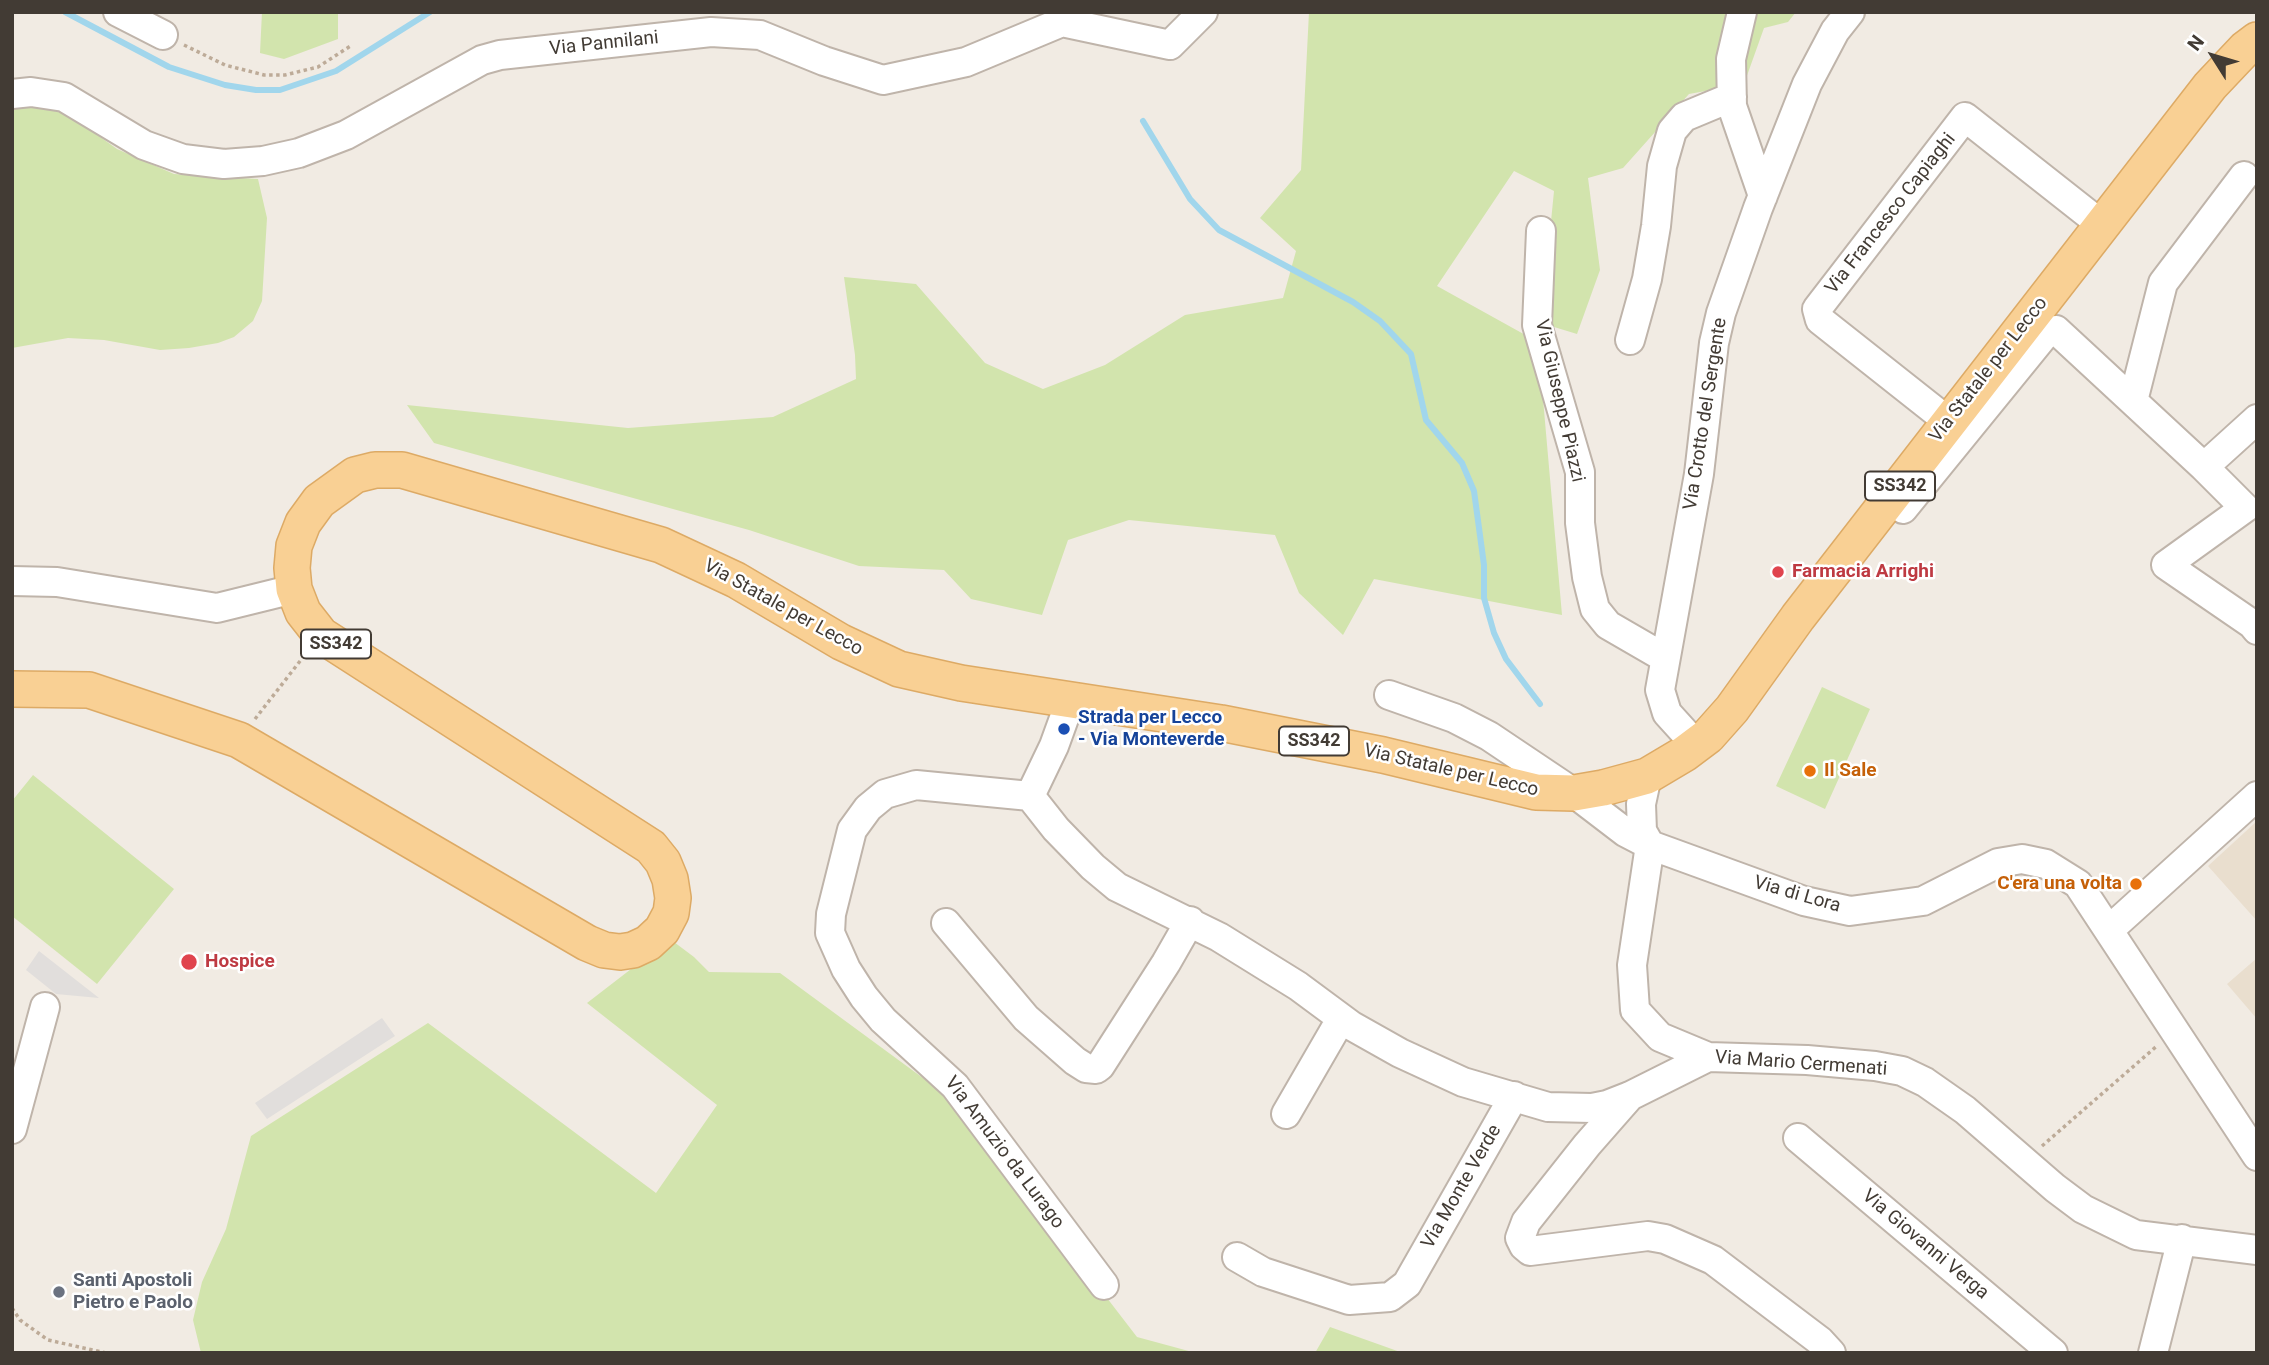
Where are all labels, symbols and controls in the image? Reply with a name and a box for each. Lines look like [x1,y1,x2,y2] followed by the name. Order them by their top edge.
[2178,21,2248,91] north arrow
[548,27,660,61] street label: Via Pannilani
[2183,31,2209,55] text: N
[1821,129,1961,299] street label: Via Francesco Capiaghi
[1925,293,2053,447] street label: Via Statale per Lecco
[1680,316,1732,512] street label: Via Crotto del Sergente
[1529,317,1589,485] street label: Via Giuseppe Piazzi
[1865,472,1935,500] road number: SS342
[699,555,867,661] street label: Via Statale per Lecco
[1792,561,1934,583] place label: Farmacia Arrighi
[1770,564,1786,580] marker: Farmacia Arrighi
[301,630,371,658] road number: SS342
[1078,707,1225,751] place label: Strada per Lecco - Via Monteverde
[1056,721,1072,737] marker: Strada per Lecco - Via Monteverde
[1279,726,1349,756] road number: SS342
[1361,740,1541,802] street label: Via Statale per Lecco
[1824,760,1876,782] place label: Il Sale
[1802,763,1818,779] marker: Il Sale
[1751,872,1843,918] street label: Via di Lora
[1997,873,2122,895] place label: C'era una volta
[2128,876,2144,892] marker: C'era una volta
[205,951,275,973] place label: Hospice
[179,952,199,972] marker: Hospice
[1714,1047,1888,1081] street label: Via Mario Cermenati
[939,1072,1069,1234] street label: Via Amuzio da Lurago
[1417,1121,1507,1253] street label: Via Monte Verde
[1857,1185,1993,1305] street label: Via Giovanni Verga
[73,1270,193,1314] place label: Santi Apostoli Pietro e Paolo
[51,1284,67,1300] marker: Santi Apostoli Pietro e Paolo

